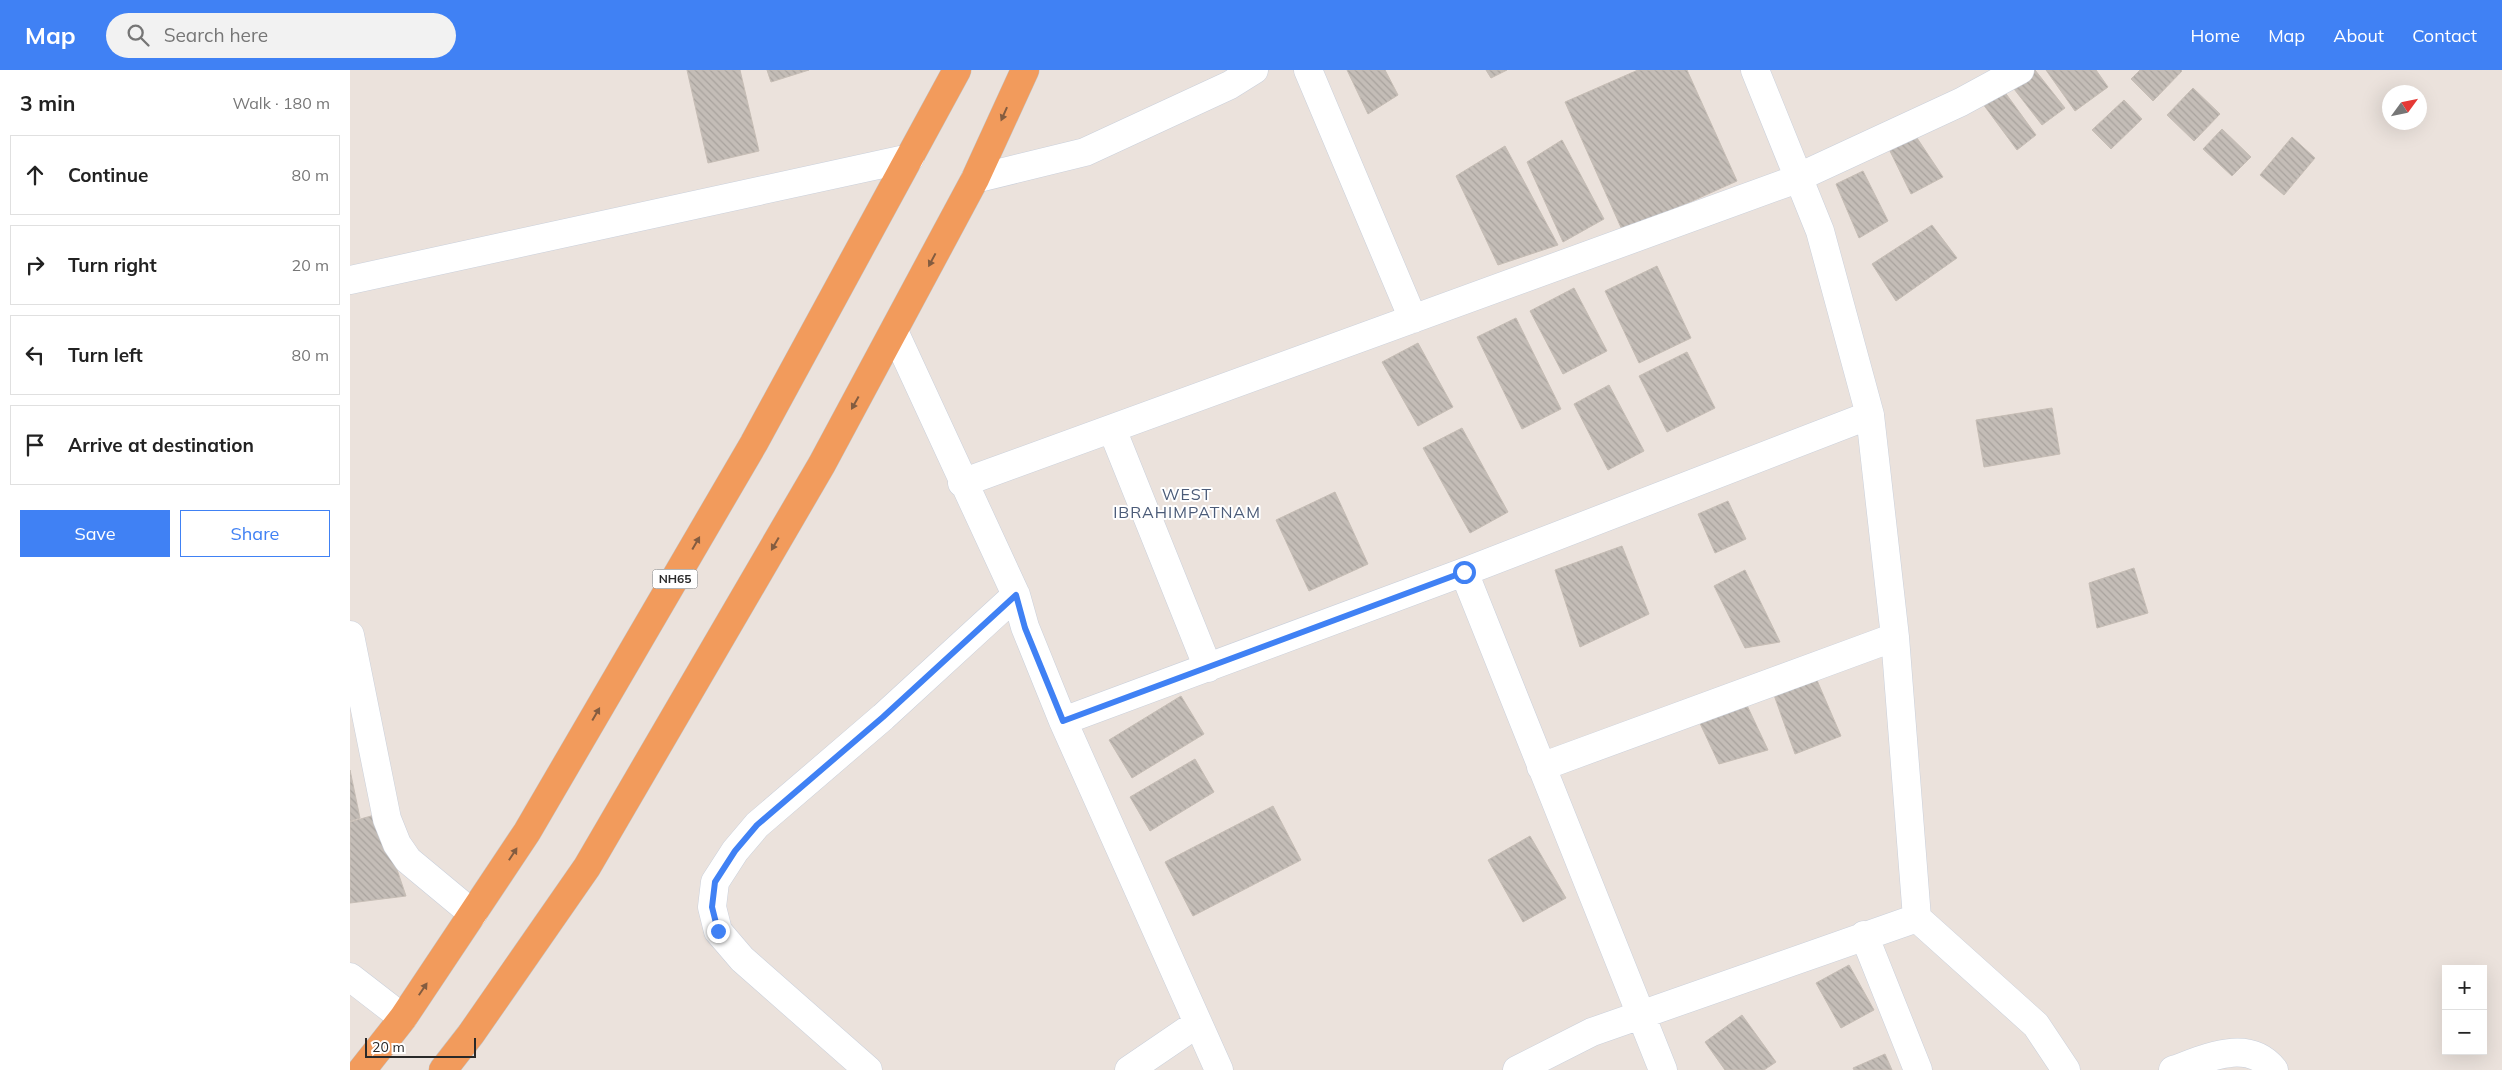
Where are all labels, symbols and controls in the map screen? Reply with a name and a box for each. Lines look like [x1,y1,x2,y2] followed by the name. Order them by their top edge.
[106,13,456,58] search box
[25,20,76,50] text: Map
[124,21,152,49] icon: search
[164,23,268,47] text: Search here
[2190,24,2240,47] text: Home
[2268,24,2305,47] text: Map
[2333,24,2384,47] text: About
[2412,24,2477,47] text: Contact
[2382,85,2427,130] north arrow
[20,90,75,116] text: 3 min
[232,93,330,113] text: Walk · 180 m
[1000,107,1008,121] one-way arrow
[21,161,49,189] icon: ahead
[68,163,148,187] text: Continue
[292,165,329,185] text: 80 m
[21,251,49,279] icon: right
[68,253,157,277] text: Turn right
[928,253,936,267] one-way arrow
[292,255,329,275] text: 20 m
[21,341,49,369] icon: left
[68,343,143,367] text: Turn left
[292,345,329,365] text: 80 m
[851,396,859,410] one-way arrow
[21,431,49,459] icon: arrive
[68,433,254,457] text: Arrive at destination
[1113,484,1261,522] district label: WEST IBRAHIMPATNAM
[20,510,170,557] button: Save
[180,510,330,557] button: Share
[691,537,700,550] one-way arrow
[771,537,779,552] one-way arrow
[1453,561,1476,584] route start
[652,569,698,588] road number: NH65
[592,708,601,721] one-way arrow
[508,847,518,860] one-way arrow
[707,920,730,943] route end
[2442,965,2487,1055] map controls
[2442,965,2487,1010] button: +
[418,982,428,995] one-way arrow
[2442,1010,2487,1055] button: −
[365,1035,476,1058] scale bar
[372,1038,405,1056] text: 20 m

